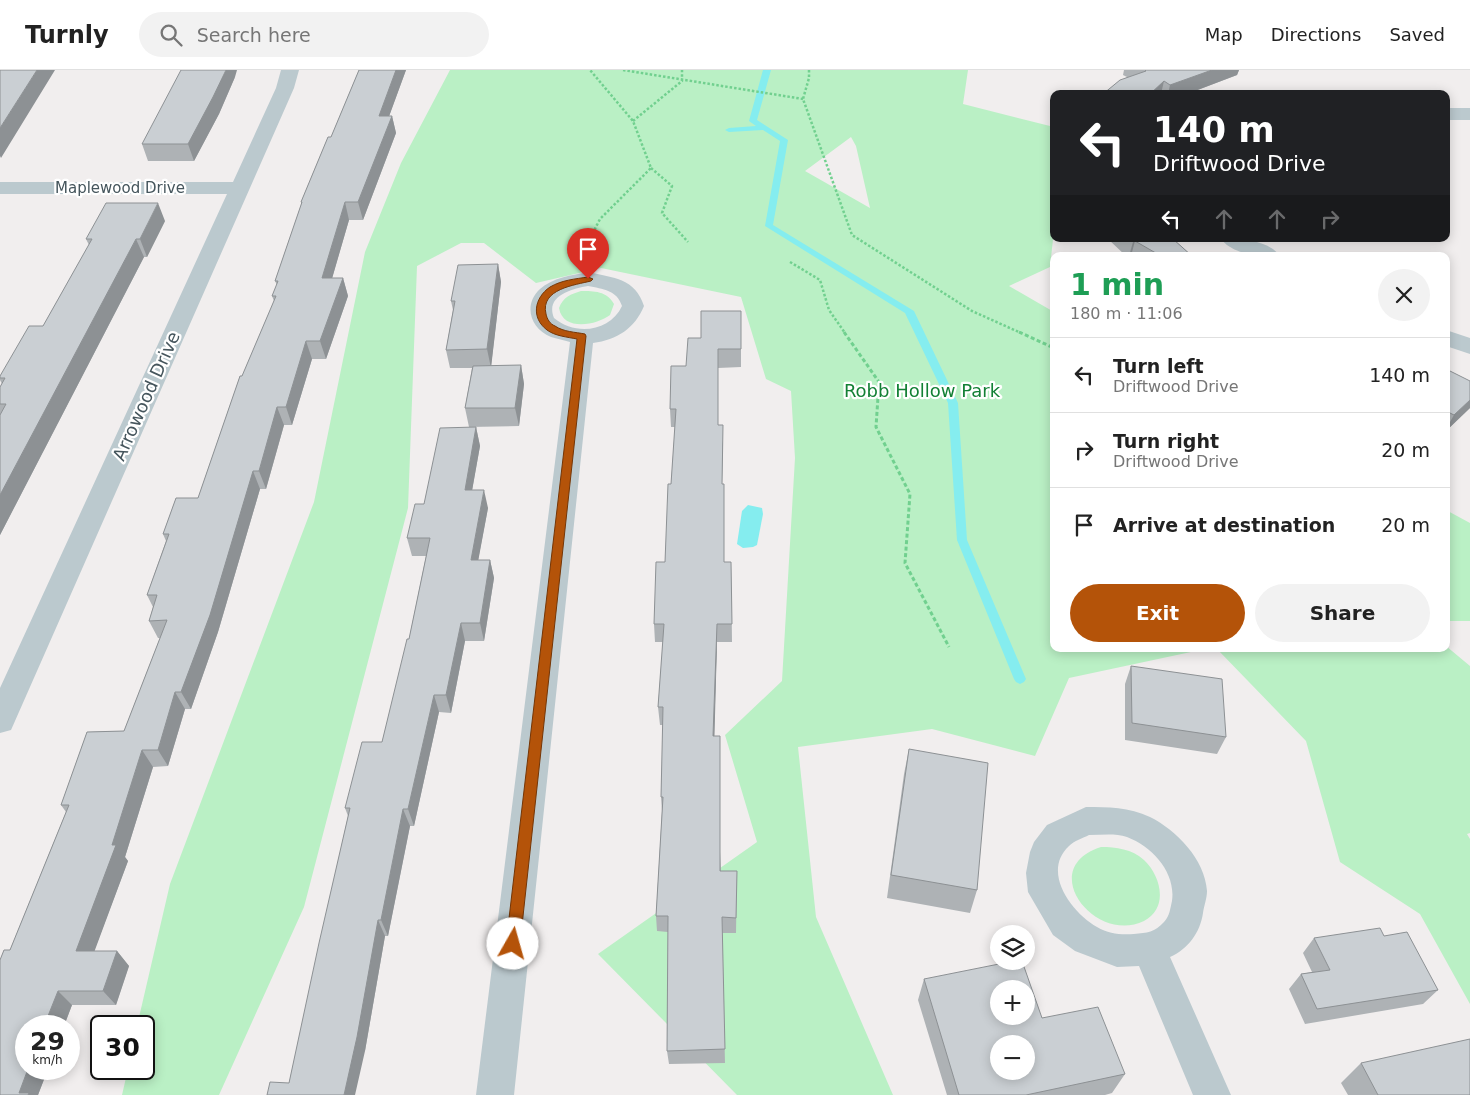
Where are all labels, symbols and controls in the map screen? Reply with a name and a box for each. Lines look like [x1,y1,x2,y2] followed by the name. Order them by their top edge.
[139,12,489,57] search box
[25,21,109,49] text: Turnly
[157,21,185,49] icon: search
[197,24,311,46] text: Search here
[1205,24,1243,45] text: Map
[1271,24,1361,45] text: Directions
[1389,24,1445,45] text: Saved
[1070,110,1135,175] icon: left
[1153,110,1275,150] text: 140 m
[1153,151,1326,176] text: Driftwood Drive
[55,179,185,197] street label: Maplewood Drive
[1157,205,1185,233] icon: left
[1210,205,1238,233] icon: ahead
[1263,205,1291,233] icon: ahead
[1316,205,1344,233] icon: right
[567,228,609,279] pin
[574,235,602,263] icon: arrive
[1070,267,1164,302] text: 1 min
[1378,269,1430,321] button: close
[1070,304,1183,323] text: 180 m · 11:06
[108,328,184,464] street label: Arrowood Drive
[1113,355,1204,377] text: Turn left
[1070,361,1098,389] icon: left
[1369,364,1430,386] text: 140 m
[1113,377,1239,396] text: Driftwood Drive
[844,380,1001,401] park label: Robb Hollow Park
[1113,430,1219,452] text: Turn right
[1070,436,1098,464] icon: right
[1381,439,1430,461] text: 20 m
[1113,452,1239,471] text: Driftwood Drive
[1070,511,1098,539] icon: arrive
[1113,514,1335,536] text: Arrive at destination
[1381,514,1430,536] text: 20 m
[1070,584,1245,642] button: Exit
[1255,584,1430,642] button: Share
[486,917,538,969] position arrow
[990,925,1035,1080] map controls
[990,925,1035,970] button: layers
[990,980,1035,1025] button: +
[90,1015,155,1080] speed limit sign: 30
[30,1027,65,1056] text: 29
[990,1035,1035,1080] button: −
[32,1053,63,1067] text: km/h

